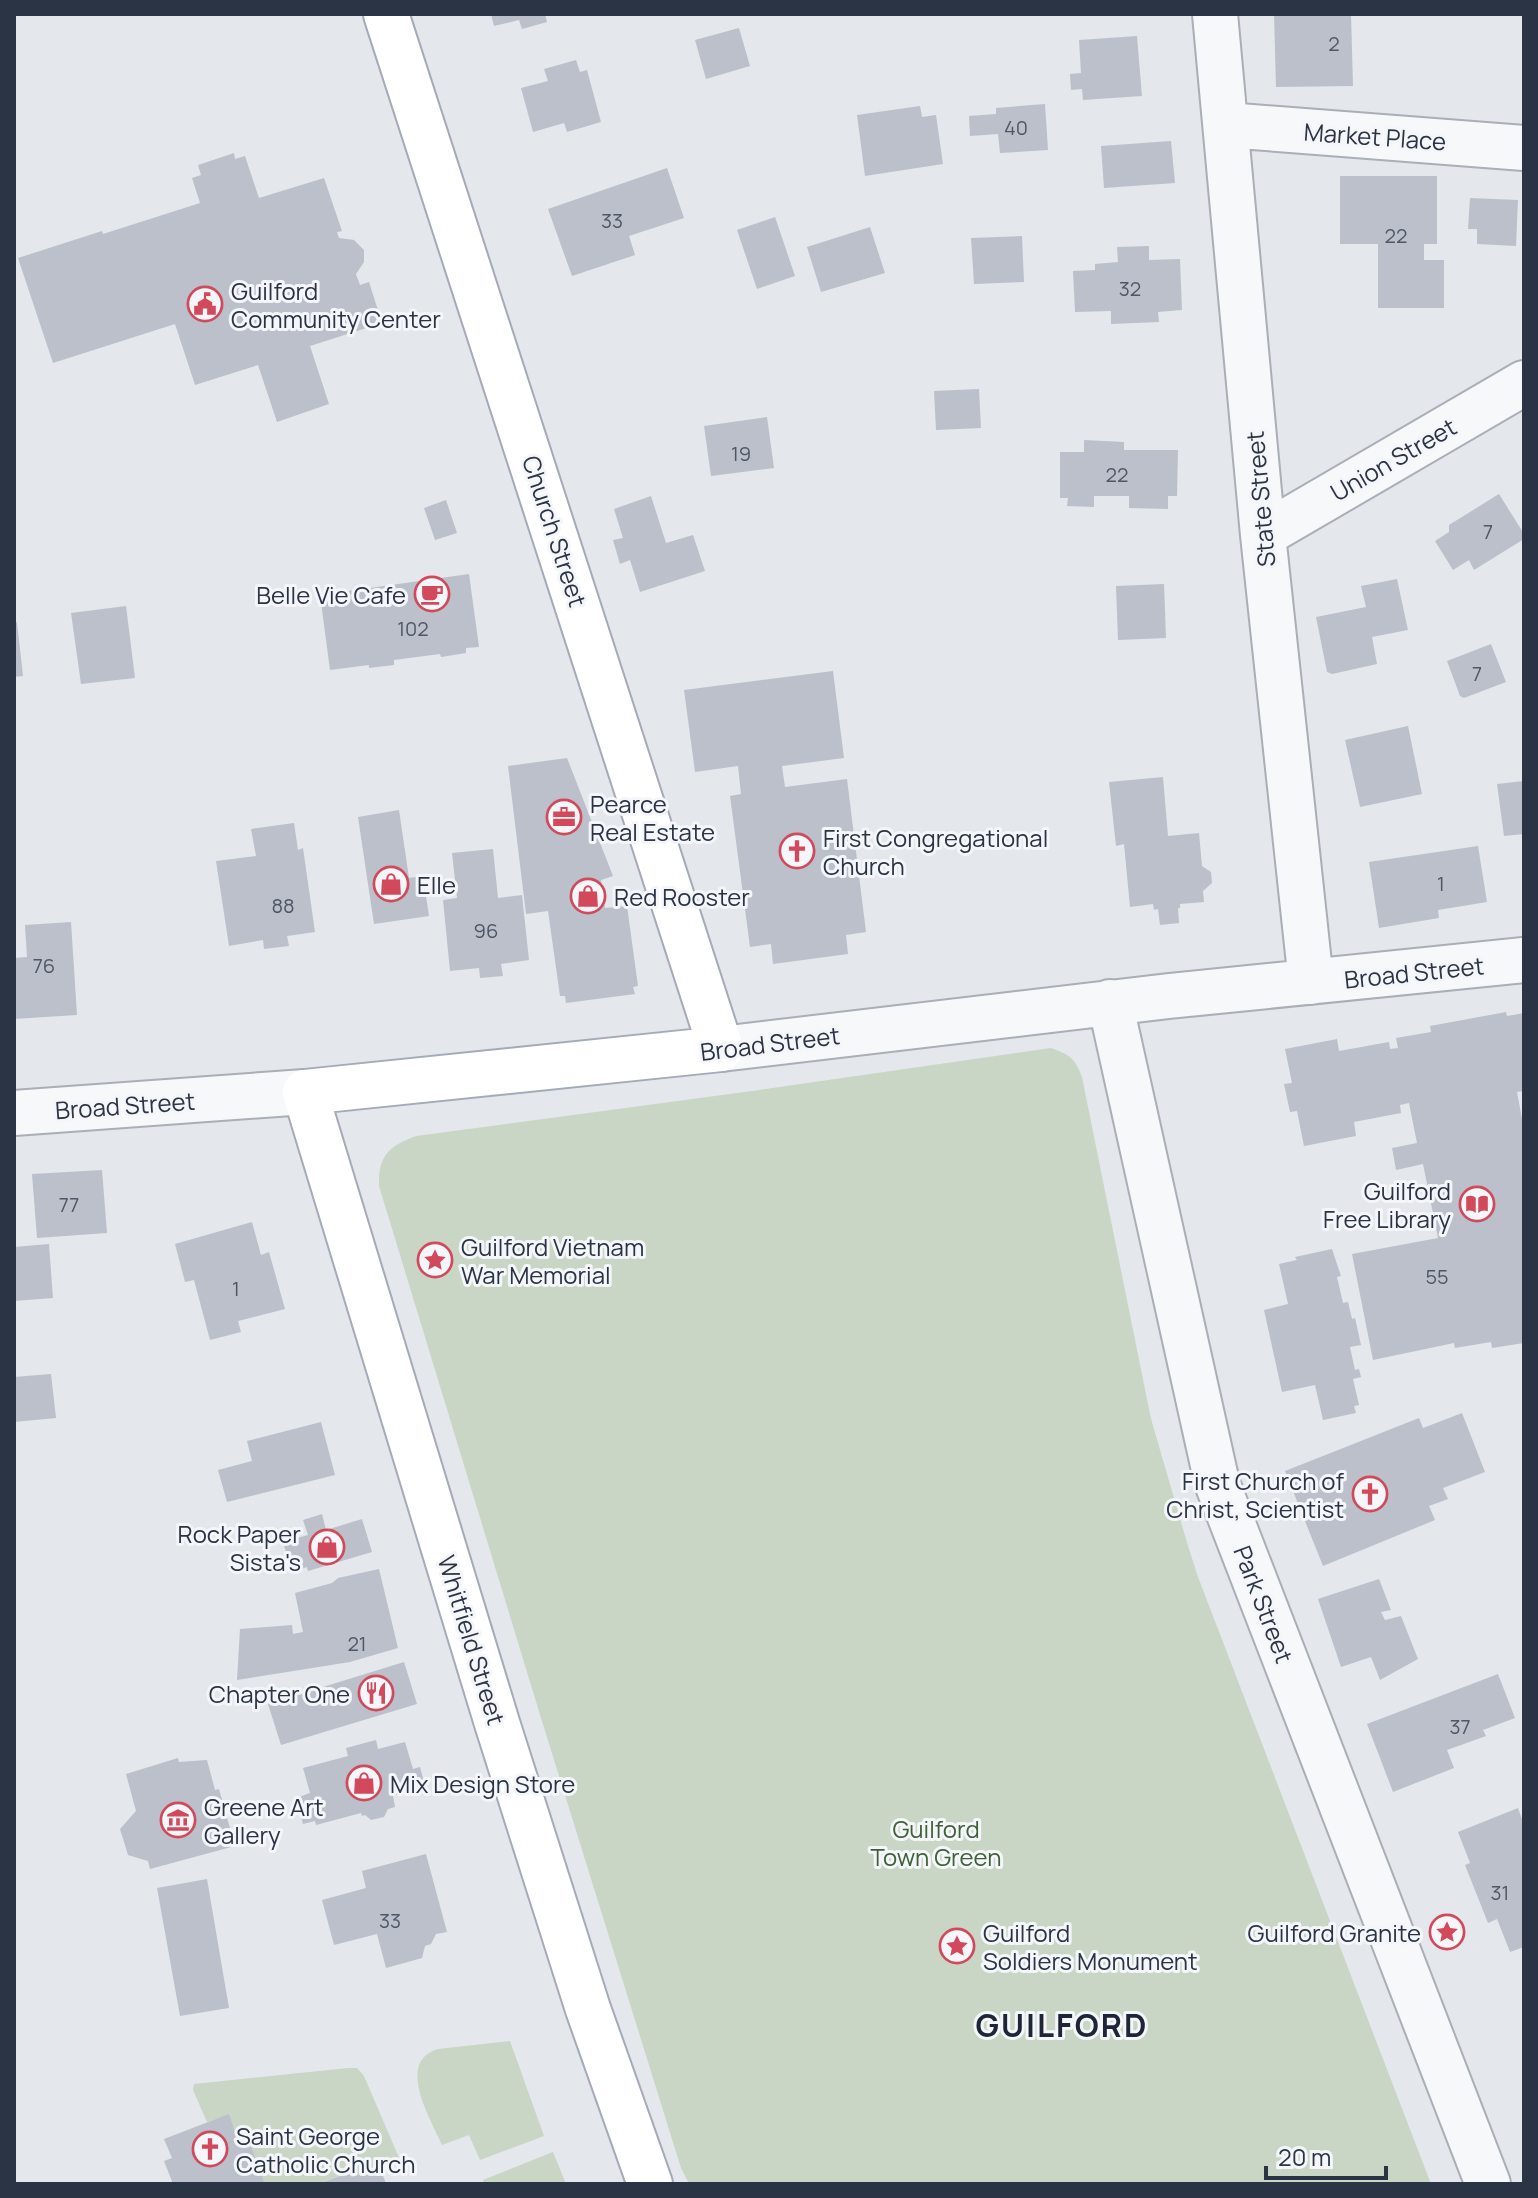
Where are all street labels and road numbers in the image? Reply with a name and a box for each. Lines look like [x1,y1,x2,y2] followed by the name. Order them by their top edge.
[1303,115,1447,157] street label: Market Place
[1324,410,1462,508] street label: Union Street
[1238,430,1282,568] street label: State Street
[515,451,595,611] street label: Church Street
[1343,948,1485,996] street label: Broad Street
[698,1018,842,1068] street label: Broad Street
[54,1084,196,1126] street label: Broad Street
[1227,1541,1301,1667] street label: Park Street
[431,1551,513,1729] street label: Whitfield Street

